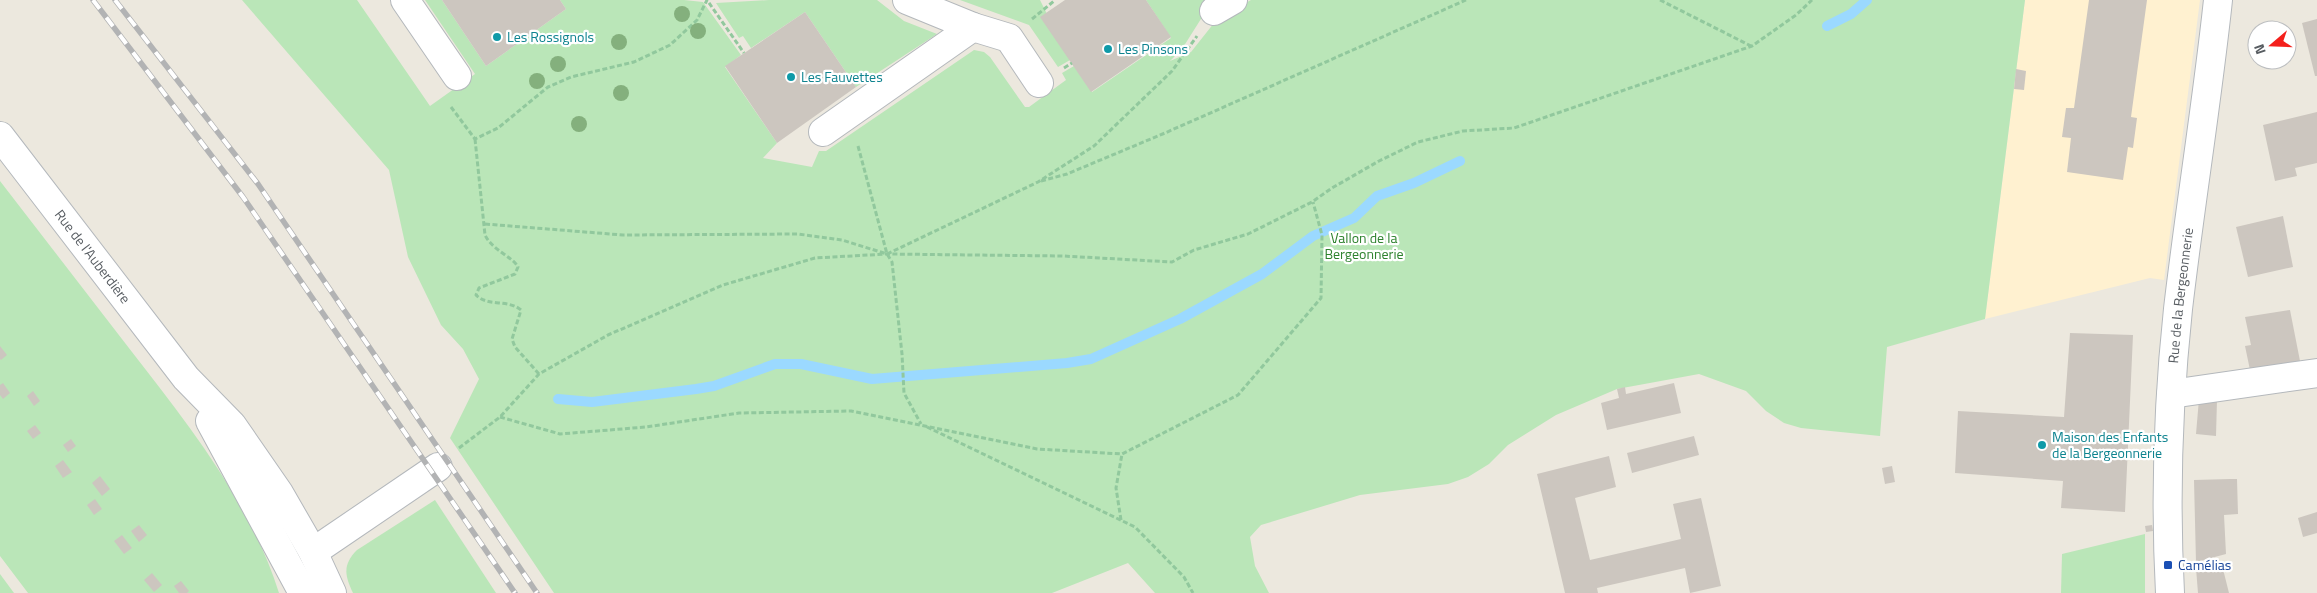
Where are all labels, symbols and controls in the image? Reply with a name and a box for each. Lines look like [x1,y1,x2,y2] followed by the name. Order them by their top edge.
[2247,20,2297,70] north arrow
[507,26,594,47] place label: Les Rossignols
[491,31,503,43] marker: Les Rossignols
[1118,38,1188,59] place label: Les Pinsons
[2248,41,2271,57] text: N
[1102,43,1114,55] marker: Les Pinsons
[801,66,883,87] place label: Les Fauvettes
[785,71,797,83] marker: Les Fauvettes
[50,205,136,308] street label: Rue de l'Auberdière
[2162,226,2198,364] street label: Rue de la Bergeonnerie
[1324,227,1404,264] park label: Vallon de la Bergeonnerie
[2052,426,2168,463] place label: Maison des Enfants de la Bergeonnerie
[2036,439,2048,451] marker: Maison des Enfants de la Bergeonnerie
[2178,554,2231,575] place label: Camélias
[2162,559,2174,571] marker: Camélias

